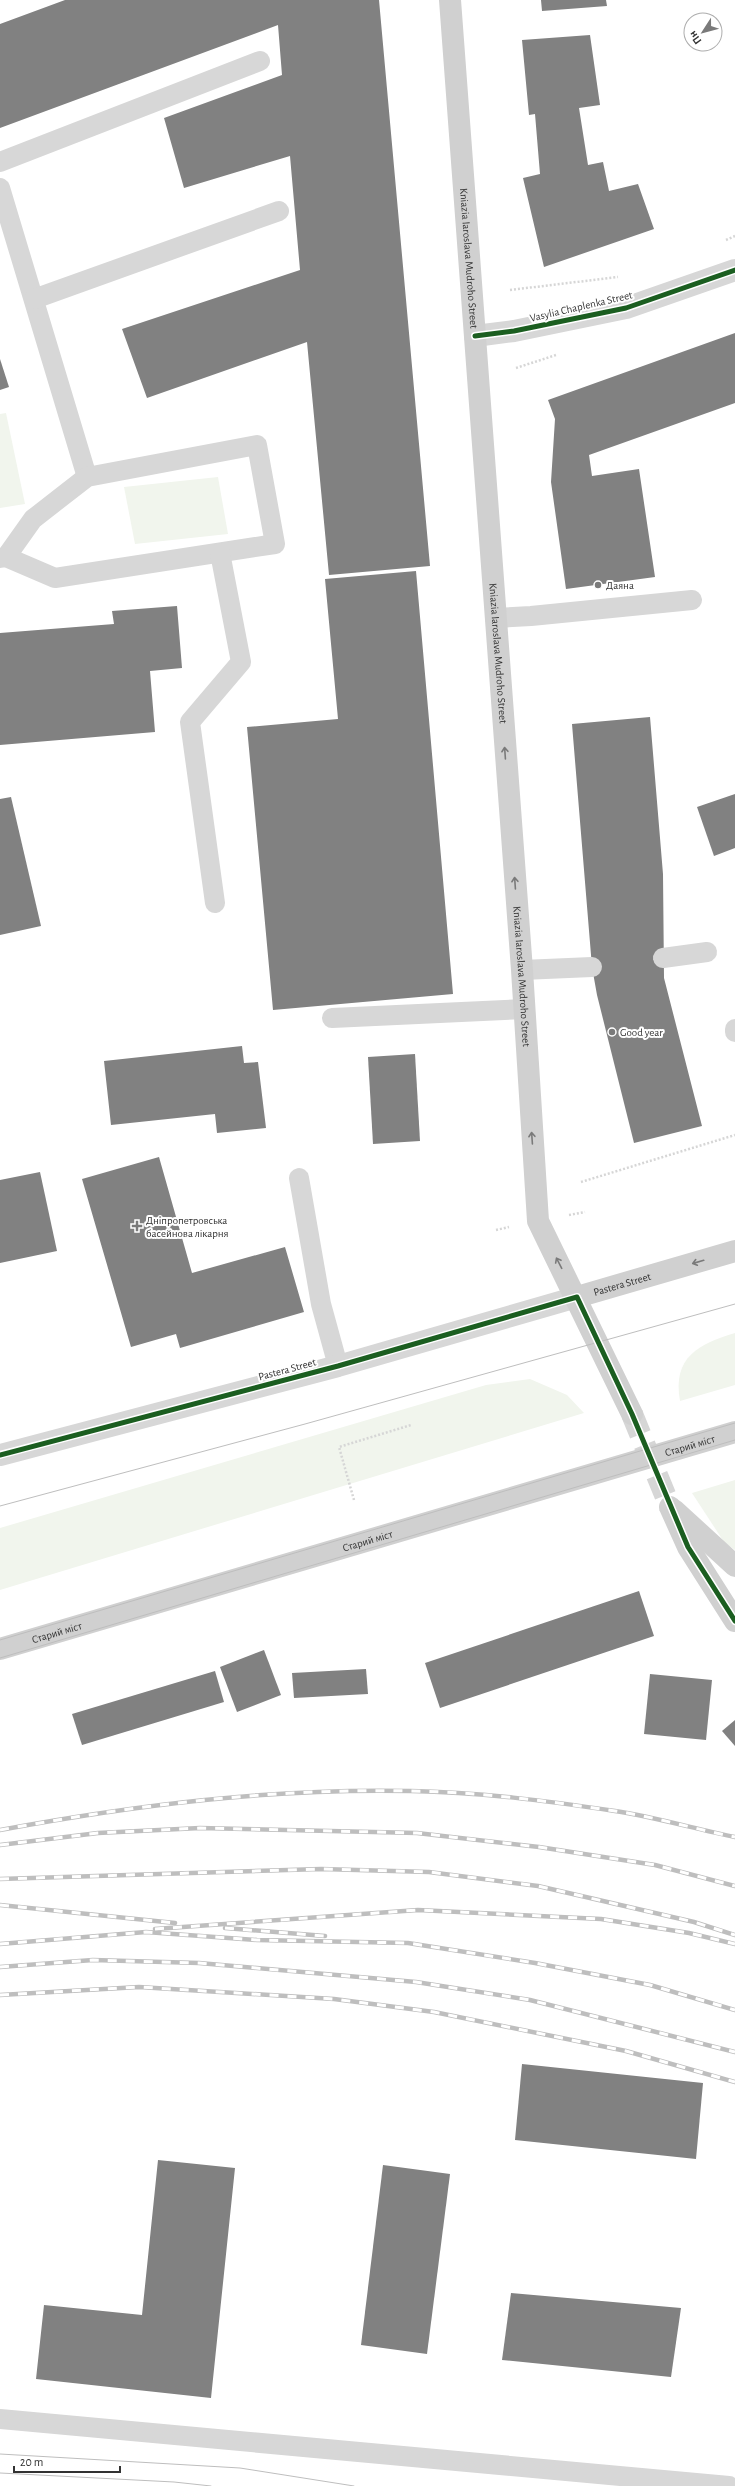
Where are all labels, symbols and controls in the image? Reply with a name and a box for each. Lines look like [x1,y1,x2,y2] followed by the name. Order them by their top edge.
[683,12,723,52] north arrow
[687,29,704,46] text: Пн
[458,188,479,330] street label: Kniazia Iaroslava Mudroho Street
[529,289,634,324] street label: Vasylia Chaplenka Street
[593,580,603,590] marker: Даяна
[606,580,634,591] place label: Даяна
[487,583,509,724] street label: Kniazia Iaroslava Mudroho Street
[501,747,509,760] one-way arrow
[511,877,518,890] one-way arrow
[511,906,532,1048] street label: Kniazia Iaroslava Mudroho Street
[607,1027,617,1037] marker: Good year
[620,1027,663,1038] place label: Good year
[529,1132,536,1145] one-way arrow
[146,1215,229,1239] place label: Дніпропетровська басейнова лікарня
[131,1220,143,1232] marker: Дніпропетровська басейнова лікарня
[555,1257,562,1269] one-way arrow
[691,1259,704,1266] one-way arrow
[592,1271,653,1298] street label: Pastera Street
[257,1356,318,1382] street label: Pastera Street
[663,1433,716,1458] street label: Старий міст
[341,1528,394,1554] street label: Старий міст
[30,1620,83,1645] street label: Старий міст
[14,2448,120,2474] scale bar
[20,2456,43,2468] text: 20 m

